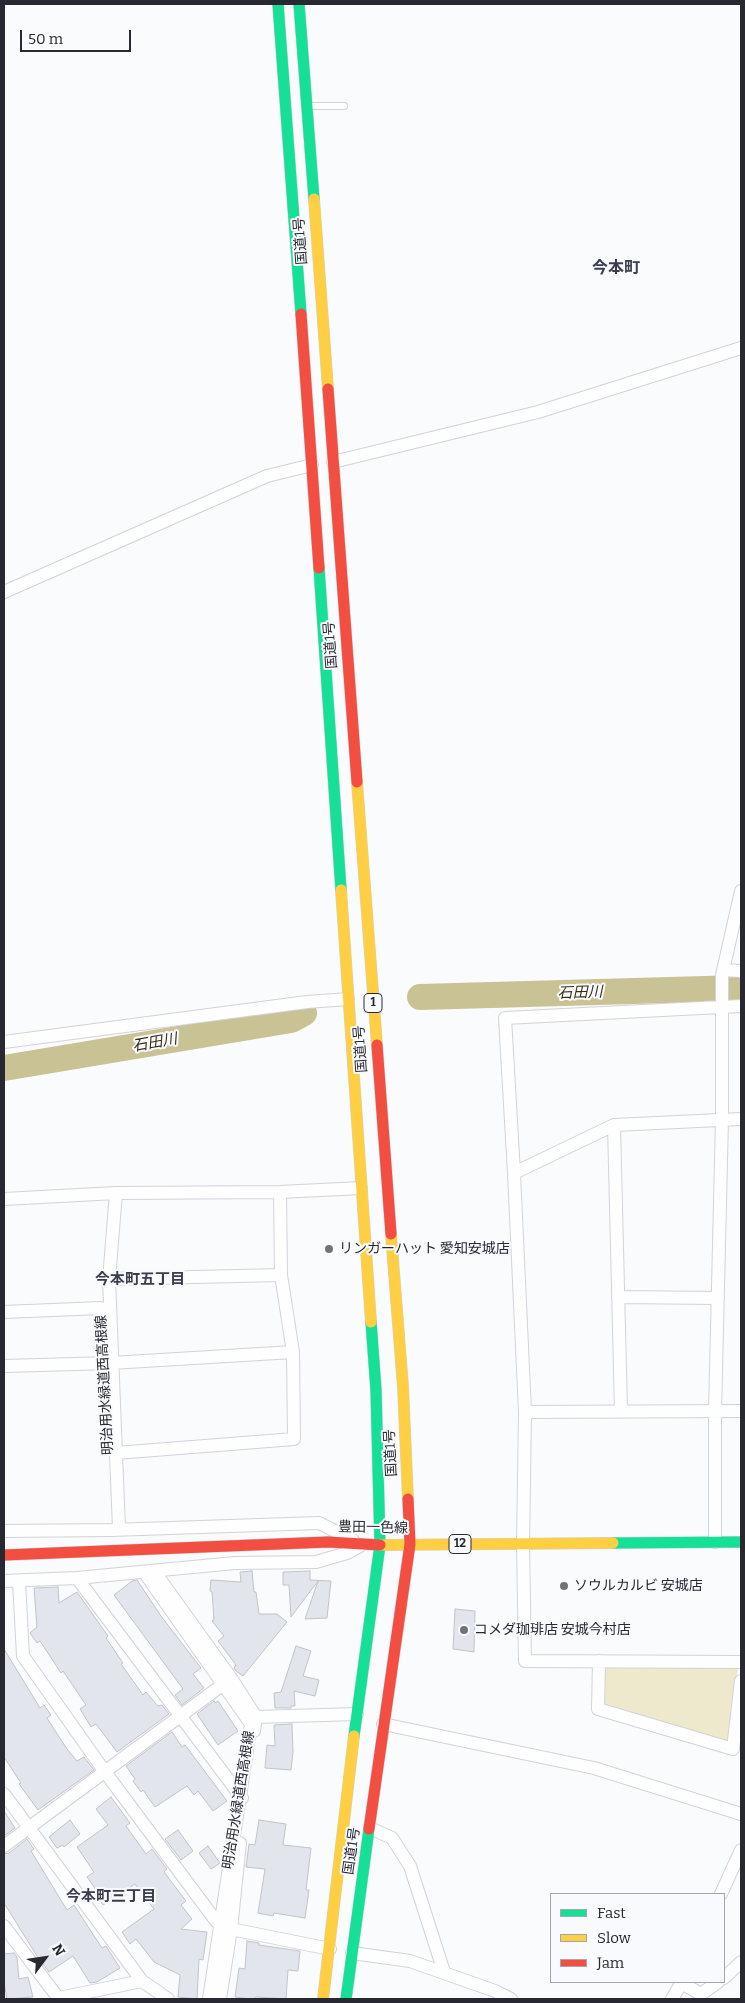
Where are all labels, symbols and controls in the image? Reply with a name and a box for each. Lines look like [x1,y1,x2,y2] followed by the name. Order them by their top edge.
[22,20,134,52] scale bar
[28,30,63,48] text: 50 m
[291,217,311,265] street label: 国道1号
[592,259,640,279] district label: 今本町
[321,621,341,669] street label: 国道1号
[557,983,603,1003] water label: 石田川
[364,994,382,1012] road number: 1
[351,1025,371,1073] street label: 国道1号
[131,1030,179,1056] water label: 石田川
[339,1241,510,1257] place label: リンガーハット 愛知安城店
[323,1243,335,1255] marker: リンガーハット 愛知安城店
[95,1271,185,1289] district label: 今本町五丁目
[93,1315,117,1455] street label: 明治用水緑道西高根線
[381,1429,401,1477] street label: 国道1号
[338,1519,408,1537] street label: 豊田一色線
[449,1535,471,1554] road number: 12
[574,1578,703,1594] place label: ソウルカルビ 安城店
[558,1580,570,1592] marker: ソウルカルビ 安城店
[474,1622,631,1638] place label: コメダ珈琲店 安城今村店
[458,1624,470,1636] marker: コメダ珈琲店 安城今村店
[220,1730,258,1870] street label: 明治用水緑道西高根線
[340,1826,364,1876] street label: 国道1号
[66,1888,156,1906] district label: 今本町三丁目
[550,1893,725,1983] legend
[597,1904,626,1922] text: Fast
[597,1929,631,1947] text: Slow
[20,1933,70,1983] north arrow
[48,1941,68,1959] text: N
[597,1954,624,1972] text: Jam

